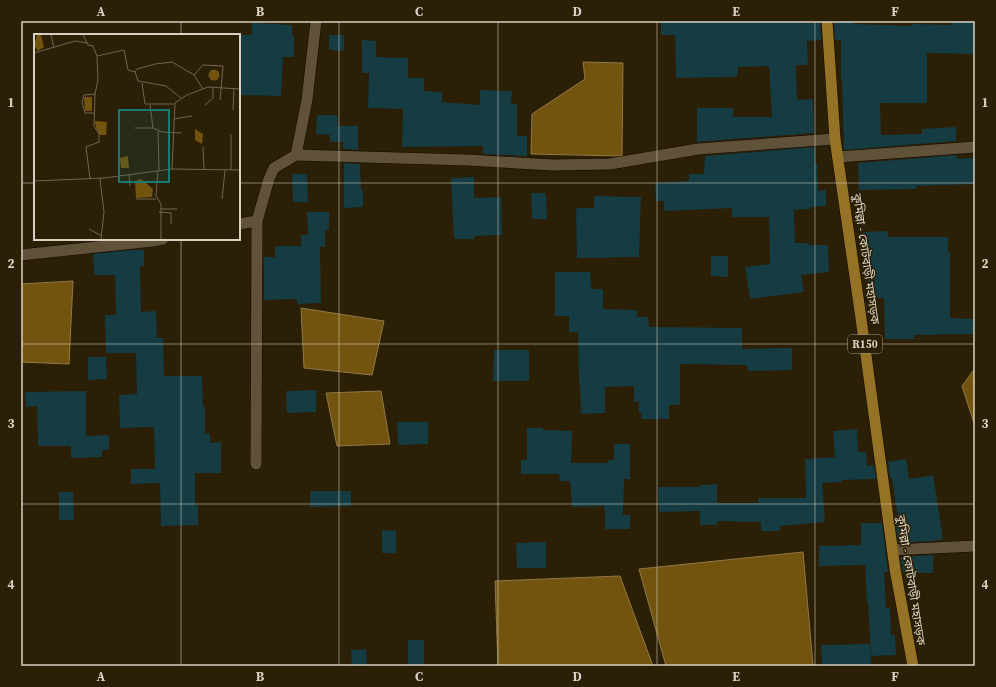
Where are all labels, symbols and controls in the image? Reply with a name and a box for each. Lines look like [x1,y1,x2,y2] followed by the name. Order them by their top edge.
[97,3,106,20] text: A
[256,3,265,20] text: B
[415,3,423,20] text: C
[572,3,582,20] text: D
[732,3,740,20] text: E
[891,3,899,20] text: F
[34,34,240,240] inset map
[7,94,15,111] text: 1
[981,94,989,111] text: 1
[849,192,883,326] street label: কুমিল্লা - কোটবাড়ী মহাসড়ক
[7,255,15,272] text: 2
[981,255,989,272] text: 2
[848,335,882,353] road number: R150
[7,415,15,432] text: 3
[981,415,989,432] text: 3
[893,513,929,647] street label: কুমিল্লা - কোটবাড়ী মহাসড়ক
[7,576,15,593] text: 4
[981,576,989,593] text: 4
[97,668,106,685] text: A
[256,668,265,685] text: B
[415,668,423,685] text: C
[572,668,582,685] text: D
[732,668,740,685] text: E
[891,668,899,685] text: F

